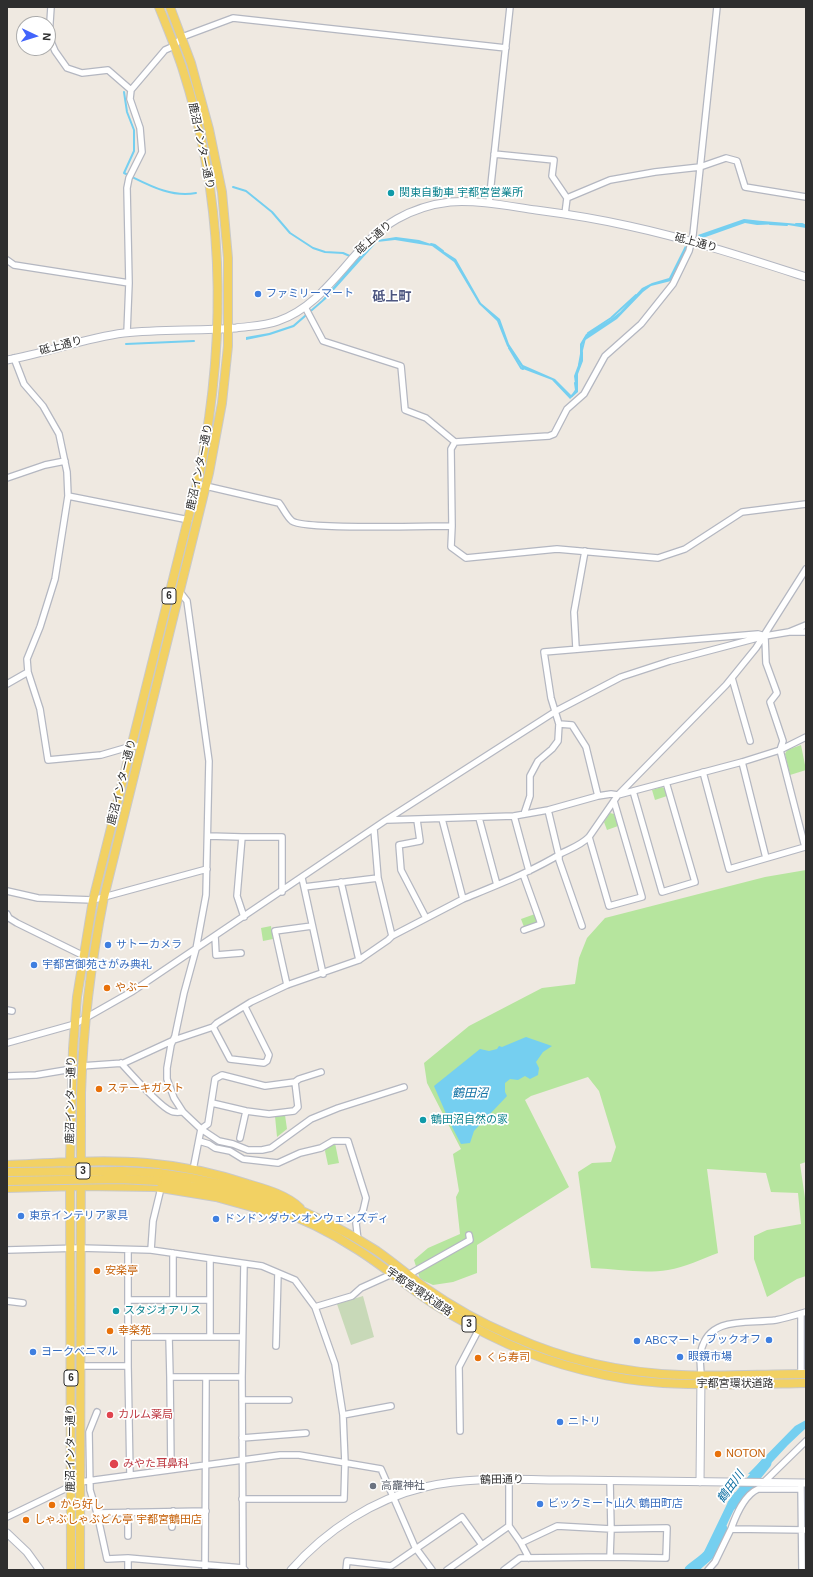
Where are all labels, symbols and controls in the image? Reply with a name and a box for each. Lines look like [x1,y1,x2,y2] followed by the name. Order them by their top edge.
[16,16,56,56] north arrow
[41,32,53,41] text: N
[185,102,217,190] street label: 鹿沼インター通り
[399,186,523,200] place label: 関東自動車 宇都宮営業所
[386,188,396,198] marker: 関東自動車 宇都宮営業所
[353,219,395,257] street label: 砥上通り
[673,231,719,255] street label: 砥上通り
[266,287,354,301] place label: ファミリーマート
[253,289,263,299] marker: ファミリーマート
[373,289,411,305] district label: 砥上町
[38,334,84,358] street label: 砥上通り
[184,423,216,511] street label: 鹿沼インター通り
[162,588,176,604] road number: 6
[105,738,139,826] street label: 鹿沼インター通り
[116,938,182,952] place label: サトーカメラ
[103,940,113,950] marker: サトーカメラ
[42,958,152,972] place label: 宇都宮御苑さがみ典礼
[29,960,39,970] marker: 宇都宮御苑さがみ典礼
[115,981,148,995] place label: やぶ一
[102,983,112,993] marker: やぶ一
[64,1056,78,1144] street label: 鹿沼インター通り
[107,1082,184,1096] place label: ステーキガスト
[94,1084,104,1094] marker: ステーキガスト
[452,1087,488,1101] water label: 鶴田沼
[431,1113,508,1127] place label: 鶴田沼自然の家
[418,1115,428,1125] marker: 鶴田沼自然の家
[76,1163,90,1179] road number: 3
[29,1209,128,1223] place label: 東京インテリア家具
[16,1211,26,1221] marker: 東京インテリア家具
[224,1212,389,1226] place label: ドンドンダウンオンウェンズディ
[211,1214,221,1224] marker: ドンドンダウンオンウェンズディ
[105,1264,138,1278] place label: 安楽亭
[383,1265,455,1319] street label: 宇都宮環状道路
[92,1266,102,1276] marker: 安楽亭
[124,1304,201,1318] place label: スタジオアリス
[111,1306,121,1316] marker: スタジオアリス
[462,1316,476,1332] road number: 3
[118,1324,151,1338] place label: 幸楽苑
[105,1326,115,1336] marker: 幸楽苑
[706,1333,761,1347] place label: ブックオフ
[645,1334,701,1348] place label: ABCマート
[764,1335,774,1345] marker: ブックオフ
[632,1336,642,1346] marker: ABCマート
[41,1345,118,1359] place label: ヨークベニマル
[28,1347,38,1357] marker: ヨークベニマル
[688,1350,732,1364] place label: 眼鏡市場
[486,1351,530,1365] place label: くら寿司
[675,1352,685,1362] marker: 眼鏡市場
[473,1353,483,1363] marker: くら寿司
[64,1370,78,1386] road number: 6
[697,1377,773,1391] street label: 宇都宮環状道路
[64,1404,78,1492] street label: 鹿沼インター通り
[118,1408,173,1422] place label: カルム薬局
[105,1410,115,1420] marker: カルム薬局
[568,1415,601,1429] place label: ニトリ
[555,1417,565,1427] marker: ニトリ
[726,1447,766,1461] place label: NOTON
[713,1449,723,1459] marker: NOTON
[123,1457,189,1471] place label: みやた耳鼻科
[108,1458,120,1470] marker: みやた耳鼻科
[715,1468,747,1506] water label: 鶴田川
[480,1473,524,1487] street label: 鶴田通り
[381,1479,425,1493] place label: 高靇神社
[368,1481,378,1491] marker: 高靇神社
[548,1497,683,1511] place label: ビックミート山久 鶴田町店
[60,1498,104,1512] place label: から好し
[535,1499,545,1509] marker: ビックミート山久 鶴田町店
[47,1500,57,1510] marker: から好し
[34,1513,202,1527] place label: しゃぶしゃぶどん亭 宇都宮鶴田店
[21,1515,31,1525] marker: しゃぶしゃぶどん亭 宇都宮鶴田店

